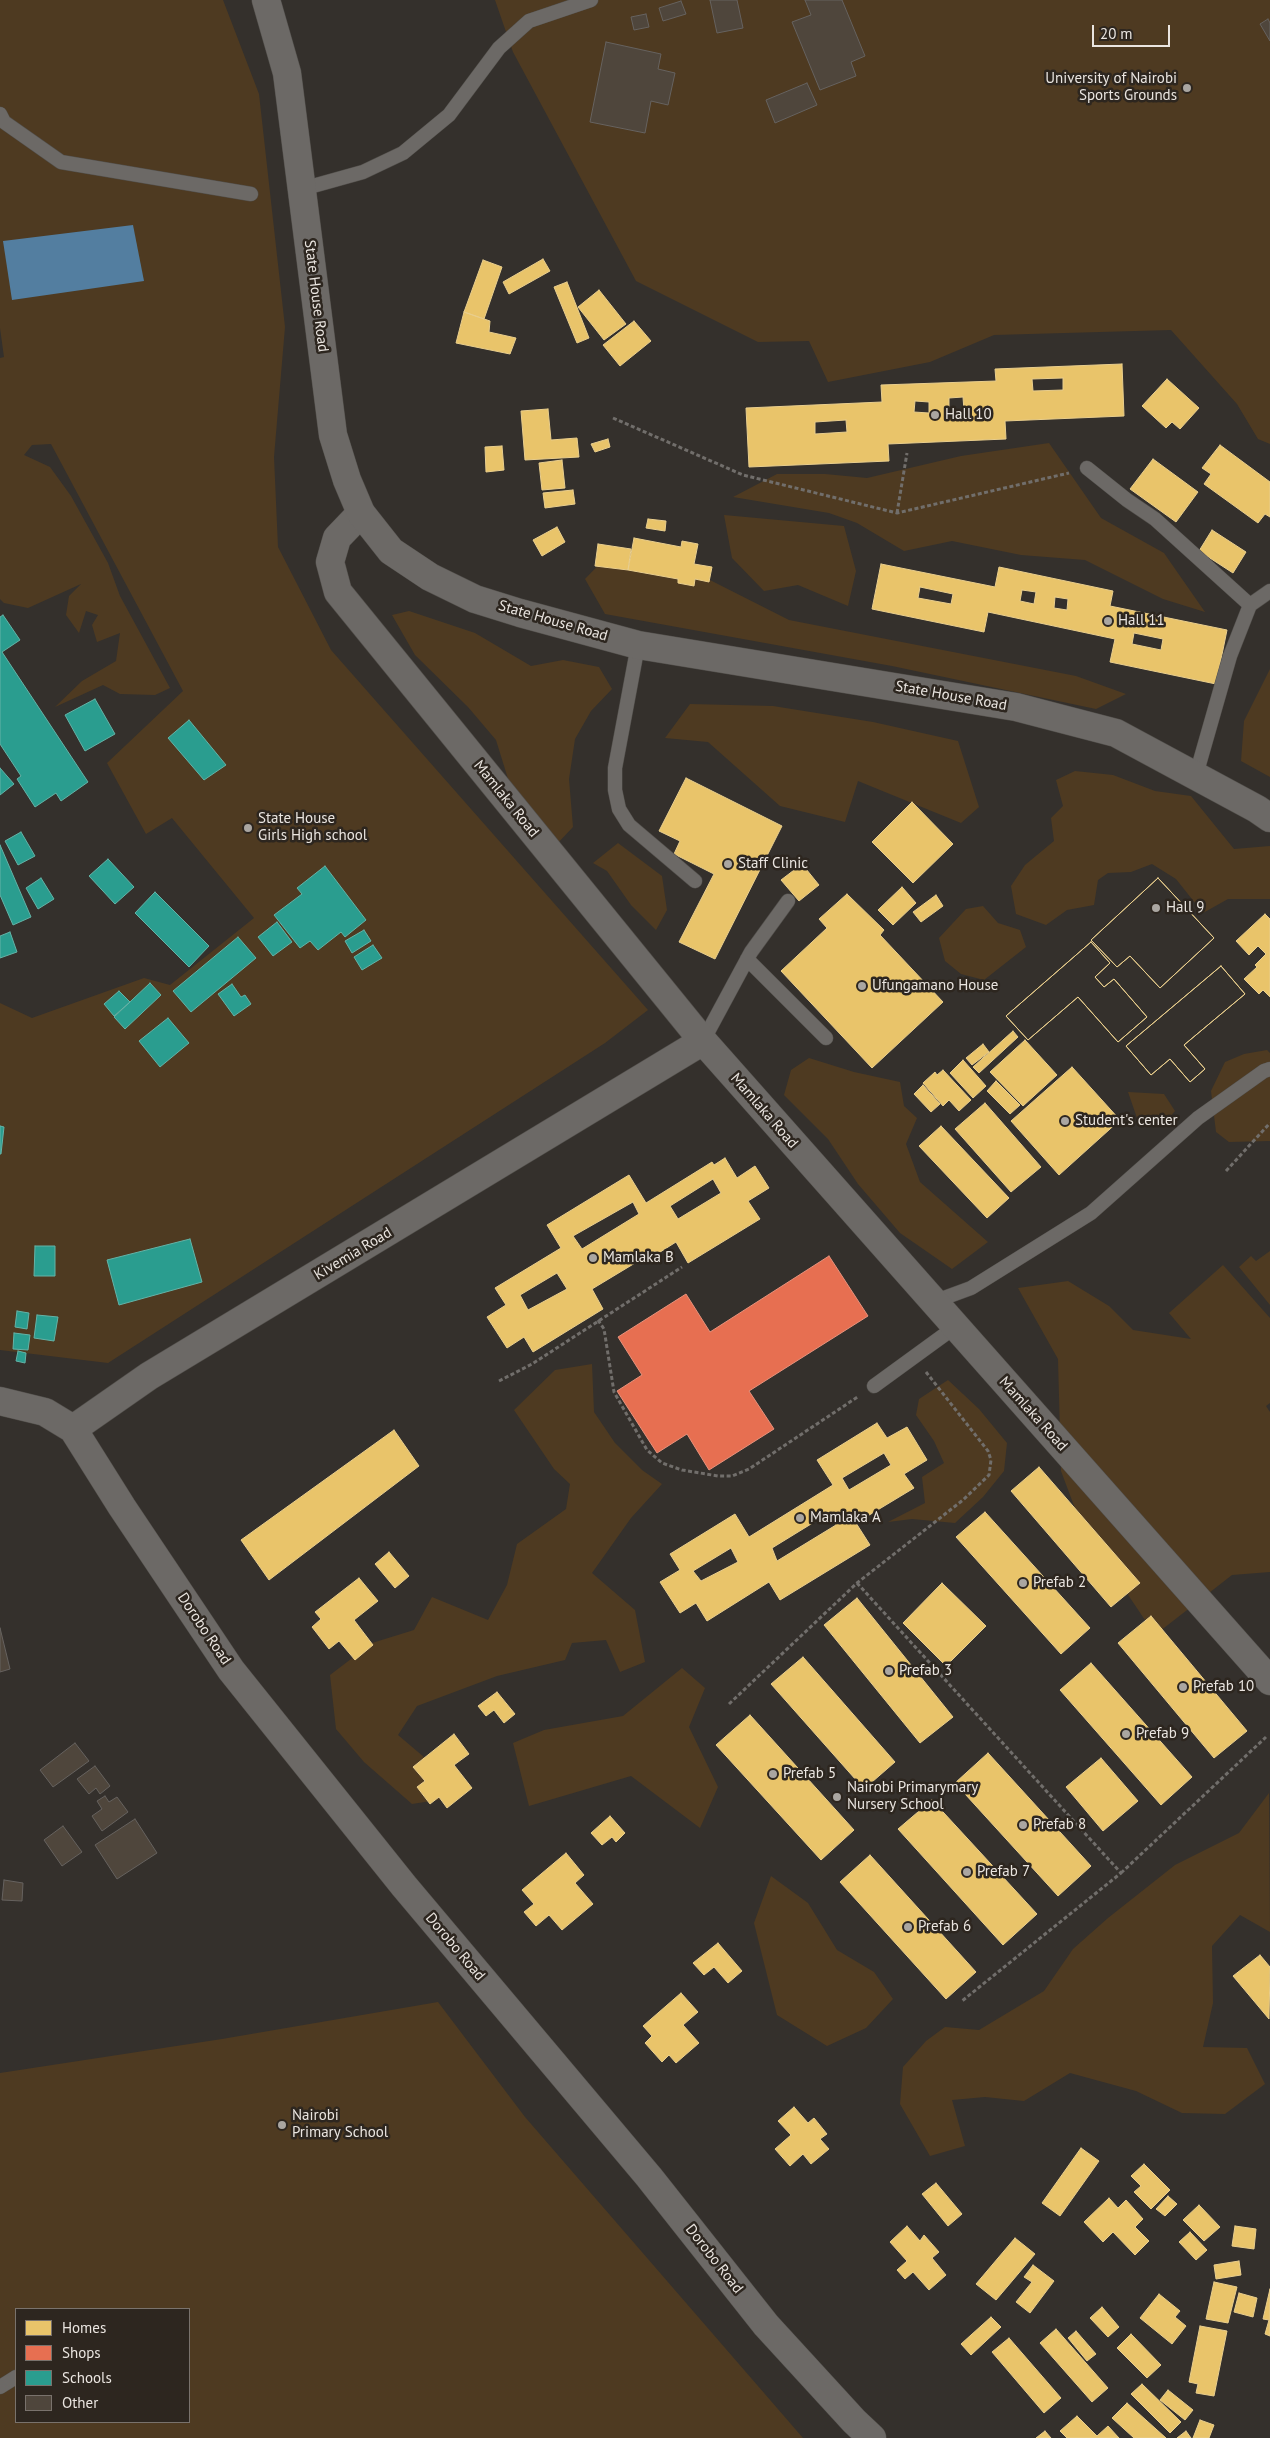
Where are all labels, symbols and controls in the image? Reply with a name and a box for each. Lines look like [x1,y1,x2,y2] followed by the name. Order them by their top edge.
[1095,15,1172,47] scale bar
[1100,24,1133,43] text: 20 m
[1045,70,1177,105] place label: University of Nairobi Sports Grounds
[1181,82,1193,94] marker: University of Nairobi Sports Grounds
[300,239,332,353] street label: State House Road
[945,406,992,424] place label: Hall 10
[929,409,941,421] marker: Hall 10
[496,597,610,645] street label: State House Road
[1118,612,1165,630] place label: Hall 11
[1102,615,1114,627] marker: Hall 11
[894,677,1008,715] street label: State House Road
[470,757,542,841] street label: Mamlaka Road
[258,810,367,845] place label: State House Girls High school
[242,822,254,834] marker: State House Girls High school
[738,855,808,873] place label: Staff Clinic
[722,858,734,870] marker: Staff Clinic
[1166,899,1204,917] place label: Hall 9
[1150,902,1162,914] marker: Hall 9
[872,977,998,995] place label: Ufungamano House
[856,980,868,992] marker: Ufungamano House
[726,1070,802,1152] street label: Mamlaka Road
[1075,1112,1178,1130] place label: Student's center
[1059,1115,1071,1127] marker: Student's center
[311,1224,395,1284] street label: Kivemia Road
[603,1249,674,1267] place label: Mamlaka B
[587,1252,599,1264] marker: Mamlaka B
[995,1373,1071,1455] street label: Mamlaka Road
[810,1509,881,1527] place label: Mamlaka A
[794,1512,806,1524] marker: Mamlaka A
[1033,1574,1086,1592] place label: Prefab 2
[1017,1577,1029,1589] marker: Prefab 2
[173,1590,235,1668] street label: Dorobo Road
[899,1662,952,1680] place label: Prefab 3
[883,1665,895,1677] marker: Prefab 3
[1193,1678,1254,1696] place label: Prefab 10
[1177,1681,1189,1693] marker: Prefab 10
[1136,1725,1189,1743] place label: Prefab 9
[1120,1728,1132,1740] marker: Prefab 9
[783,1765,836,1783] place label: Prefab 5
[767,1768,779,1780] marker: Prefab 5
[847,1779,978,1814] place label: Nairobi Primarymary Nursery School
[831,1791,843,1803] marker: Nairobi Primarymary Nursery School
[1033,1816,1086,1834] place label: Prefab 8
[1017,1819,1029,1831] marker: Prefab 8
[977,1863,1030,1881] place label: Prefab 7
[961,1866,973,1878] marker: Prefab 7
[421,1909,489,1985] street label: Dorobo Road
[918,1918,971,1936] place label: Prefab 6
[902,1921,914,1933] marker: Prefab 6
[292,2107,388,2142] place label: Nairobi Primary School
[276,2119,288,2131] marker: Nairobi Primary School
[681,2221,747,2297] street label: Dorobo Road
[15,2308,190,2423] legend
[62,2318,106,2337] text: Homes
[62,2343,101,2362] text: Shops
[62,2368,112,2387] text: Schools
[62,2393,98,2412] text: Other

